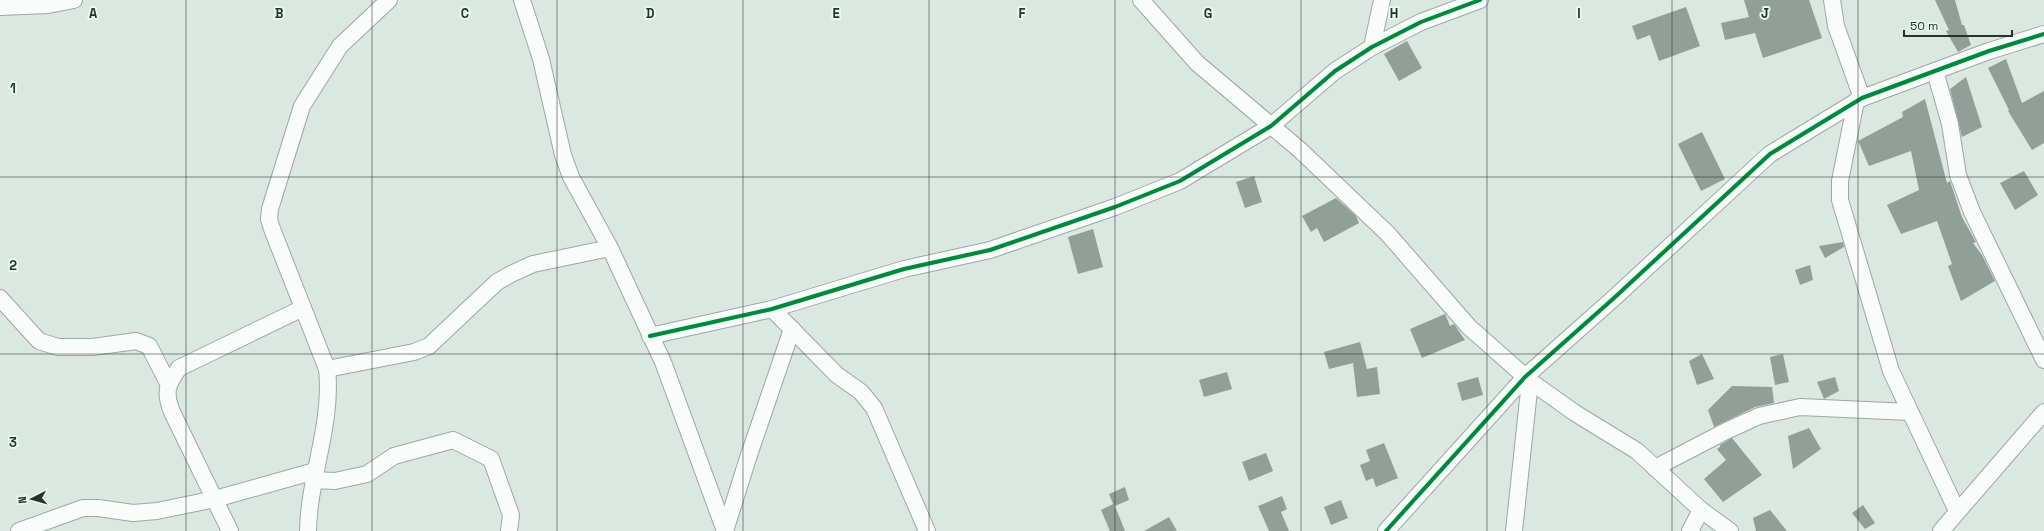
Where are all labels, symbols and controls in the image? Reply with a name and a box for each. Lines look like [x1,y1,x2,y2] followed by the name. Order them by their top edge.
[89,5,98,22] text: A
[275,5,284,22] text: B
[461,5,469,22] text: C
[646,5,655,22] text: D
[832,5,840,22] text: E
[1019,5,1026,22] text: F
[1204,5,1212,22] text: G
[1390,5,1398,22] text: H
[1577,5,1581,22] text: I
[1761,5,1769,22] text: J
[1904,12,2012,38] scale bar
[1910,18,1938,34] text: 50 m
[10,80,16,97] text: 1
[9,257,17,274] text: 2
[9,434,17,451] text: 3
[12,479,52,519] north arrow
[15,496,29,504] text: N

